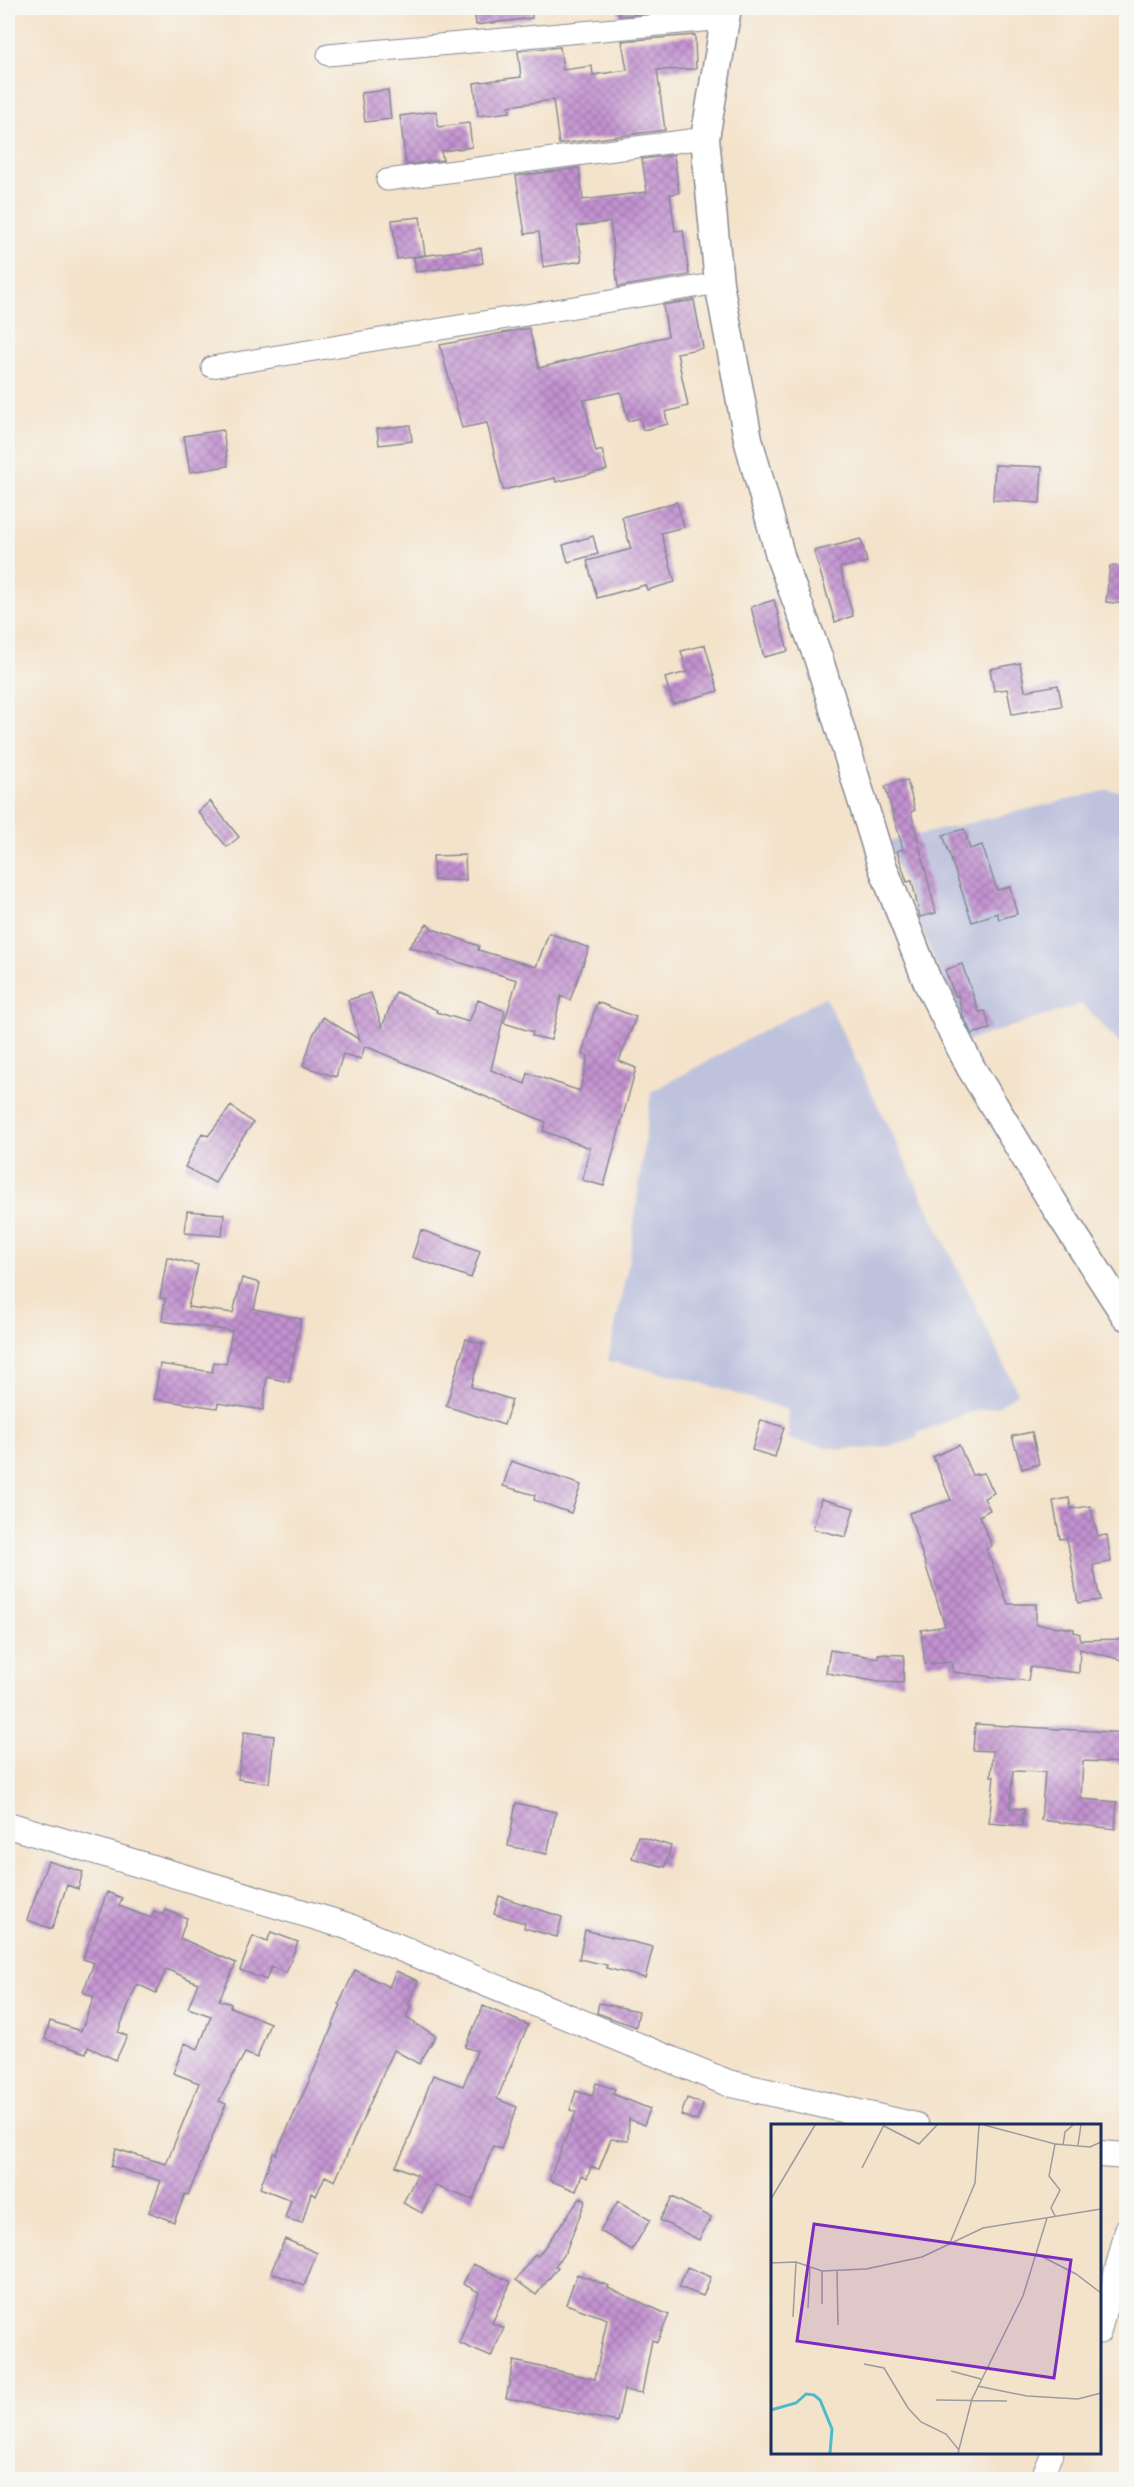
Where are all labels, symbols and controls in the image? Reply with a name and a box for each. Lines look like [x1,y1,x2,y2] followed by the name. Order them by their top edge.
[771,2124,1101,2454] inset map

